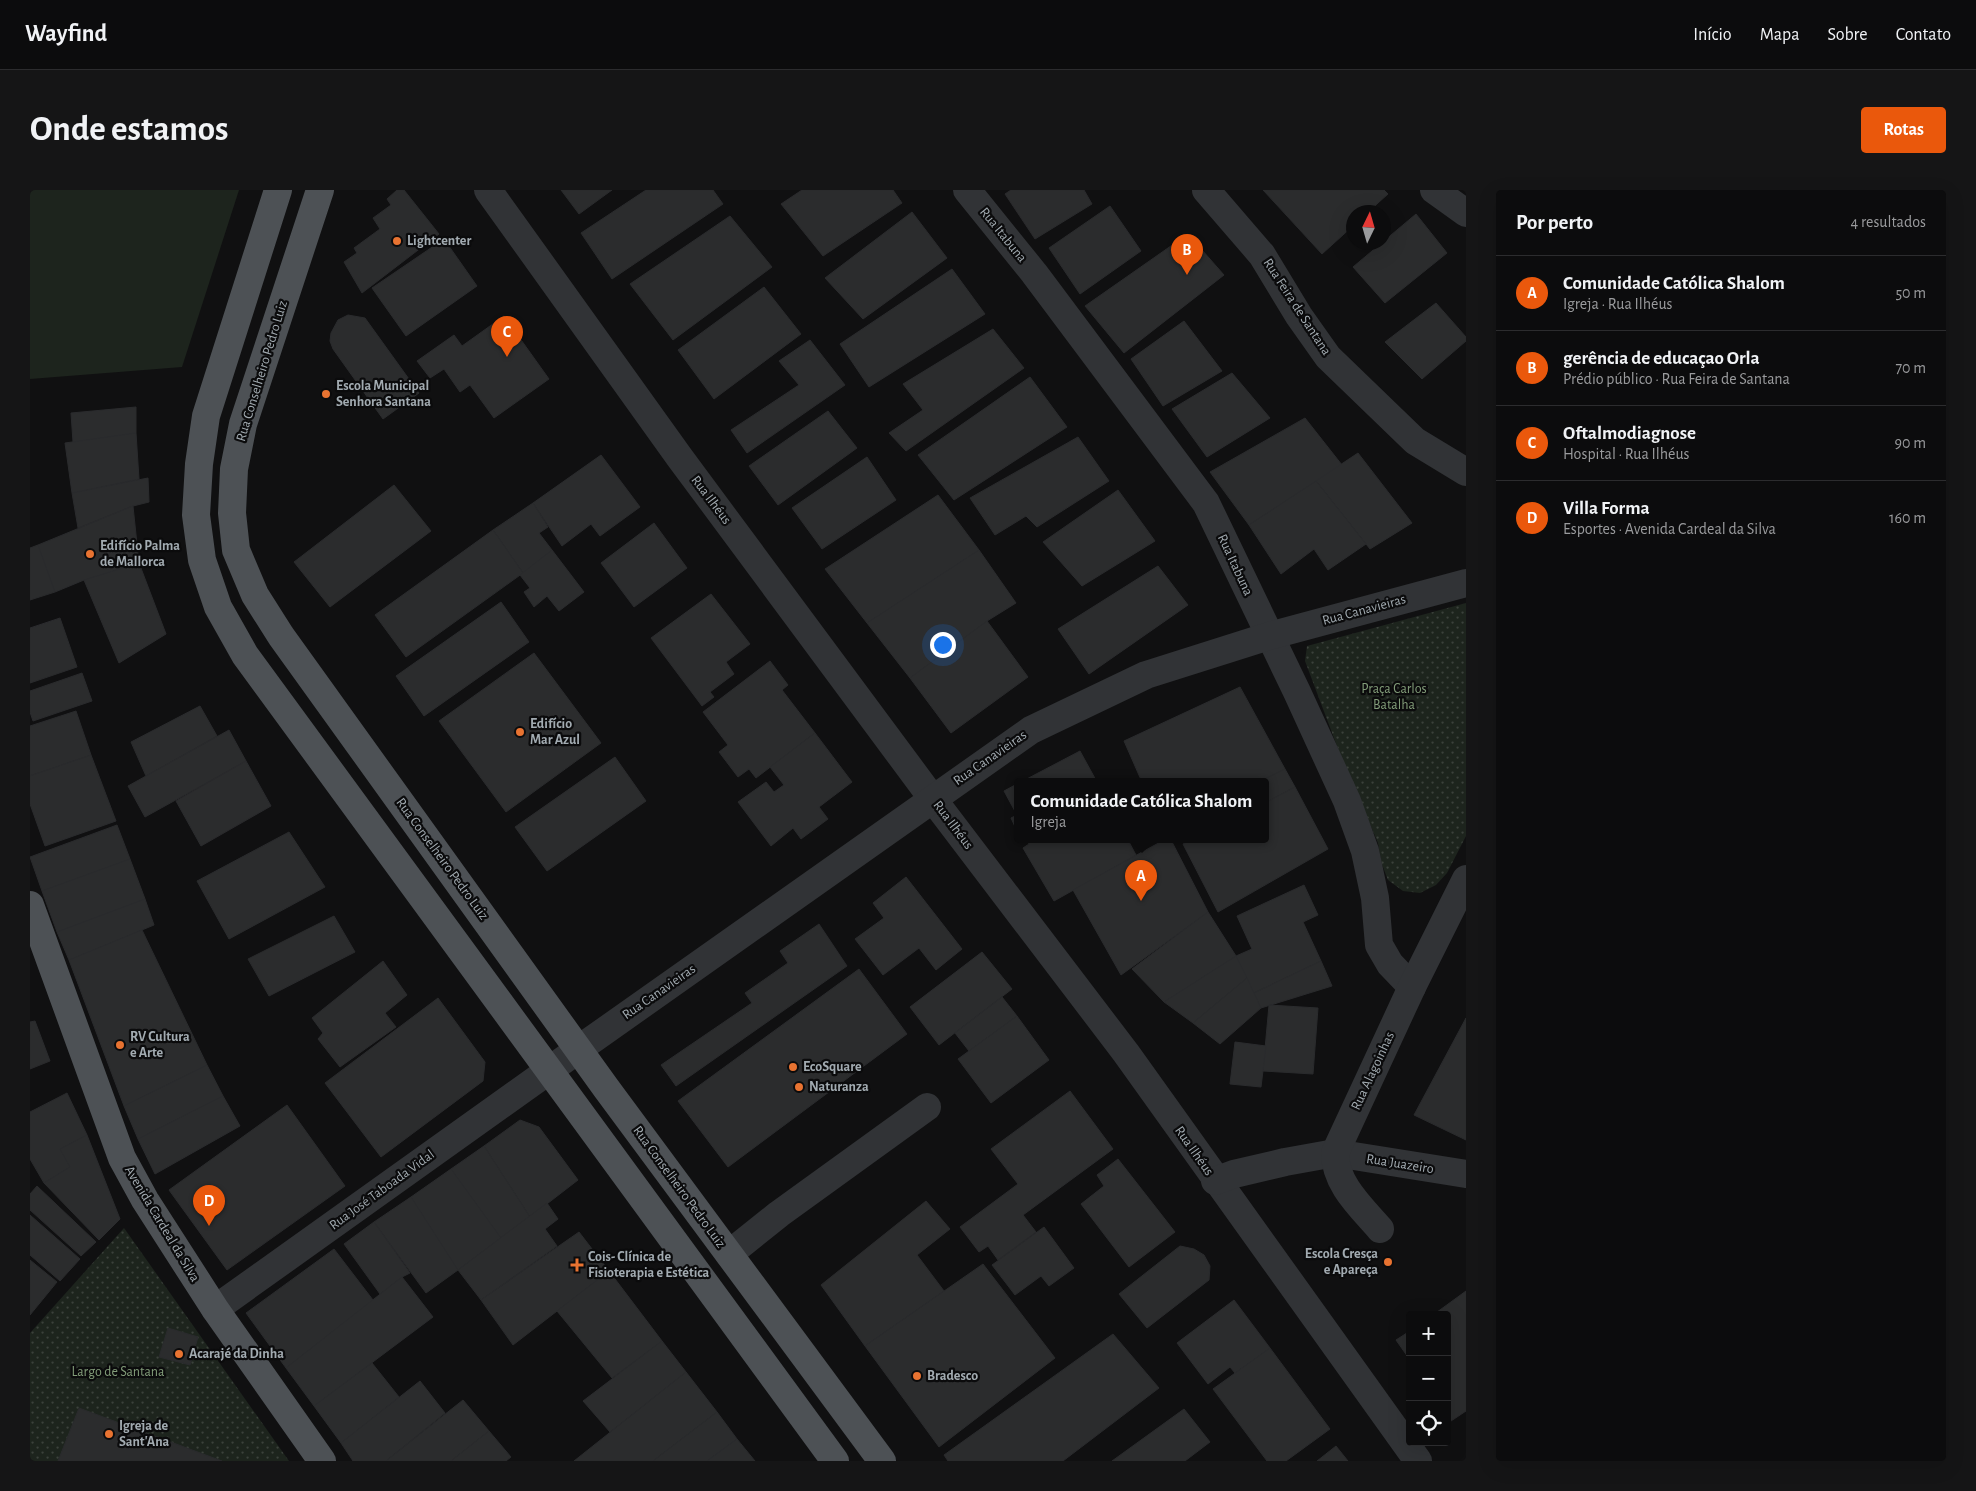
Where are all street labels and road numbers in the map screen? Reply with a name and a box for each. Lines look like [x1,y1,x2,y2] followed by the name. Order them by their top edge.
[977,205,1029,265] street label: Rua Itabuna
[1261,256,1334,358] street label: Rua Feira de Santana
[234,299,290,443] street label: Rua Conselheiro Pedro Luiz
[688,473,734,527] street label: Rua Ilhéus
[1215,532,1255,598] street label: Rua Itabuna
[1321,592,1407,628] street label: Rua Canavieiras
[951,728,1029,788] street label: Rua Canavieiras
[393,796,491,923] street label: Rua Conselheiro Pedro Luiz
[930,798,976,852] street label: Rua Ilhéus
[620,962,698,1022] street label: Rua Canavieiras
[1349,1030,1397,1112] street label: Rua Alagoinhas
[630,1124,728,1251] street label: Rua Conselheiro Pedro Luiz
[1172,1124,1216,1178] street label: Rua Ilhéus
[327,1147,437,1233] street label: Rua José Taboada Vidal
[1365,1152,1435,1176] street label: Rua Juazeiro
[122,1164,202,1285] street label: Avenida Cardeal da Silva

